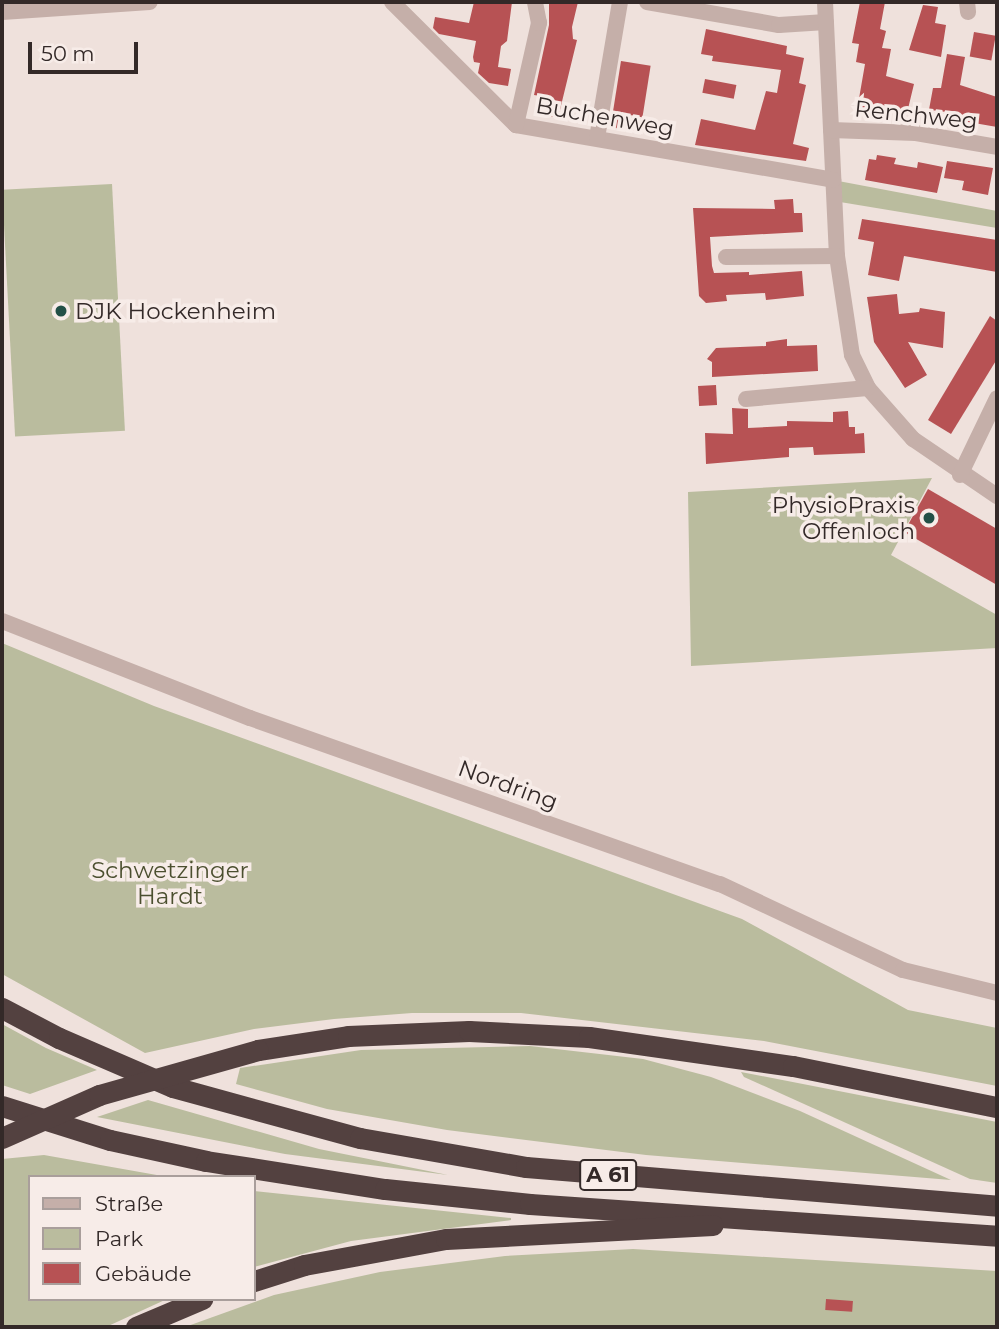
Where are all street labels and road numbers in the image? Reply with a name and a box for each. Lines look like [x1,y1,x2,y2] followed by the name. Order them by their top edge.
[534,91,676,143] street label: Buchenweg
[853,95,979,135] street label: Renchweg
[454,754,562,816] street label: Nordring
[578,1158,638,1192] road number: A 61

